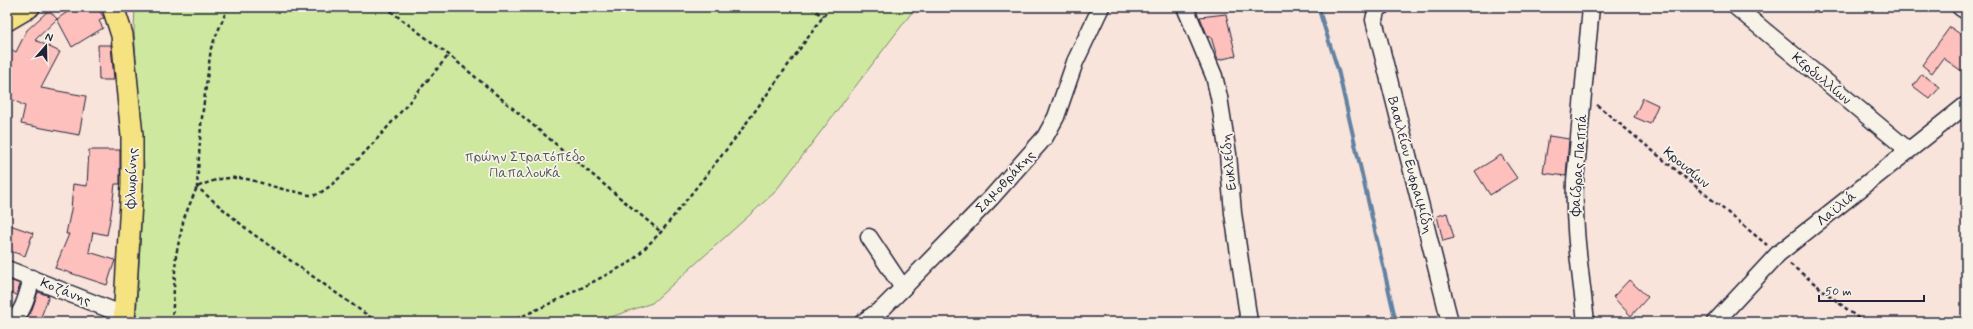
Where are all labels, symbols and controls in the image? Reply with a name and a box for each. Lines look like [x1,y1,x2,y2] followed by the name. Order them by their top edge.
[26,26,66,66] north arrow
[43,30,55,45] text: N
[1788,49,1855,109] street label: Κερδυλλίων
[1383,95,1437,236] street label: Βασιλείου Ευφραιμίδη
[1566,113,1592,218] street label: Φαίδρας Παππά
[1217,133,1241,191] street label: Ευκλείδη
[1659,143,1713,193] street label: Κρουσίων
[122,147,142,210] street label: Φλωρίνης
[972,147,1039,217] street label: Σαμοθράκης
[465,148,585,182] park label: πρώην Στρατόπεδο Παπαλουκά
[1813,187,1860,230] street label: Λαϊλιά
[38,274,94,310] street label: Κοζάνης
[1819,277,1924,303] scale bar
[1825,284,1852,300] text: 50 m

